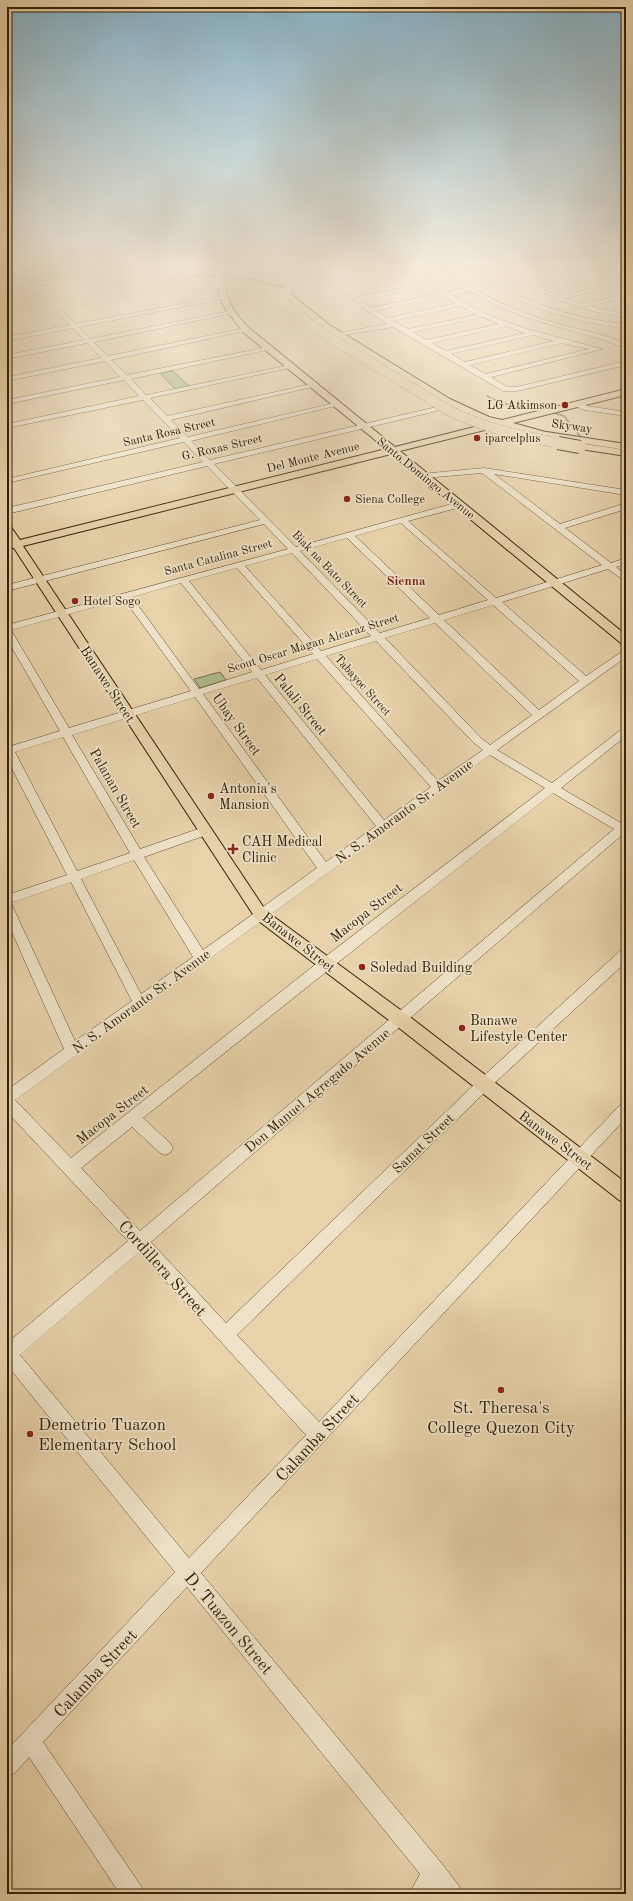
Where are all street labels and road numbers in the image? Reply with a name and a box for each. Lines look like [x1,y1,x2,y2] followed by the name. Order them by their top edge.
[122,417,216,449] street label: Santa Rosa Street
[551,418,594,436] street label: Skyway
[181,433,264,463] street label: G. Roxas Street
[374,436,477,522] street label: Santo Domingo Avenue
[266,441,361,475] street label: Del Monte Avenue
[289,529,369,611] street label: Biak na Bato Street
[163,538,274,578] street label: Santa Catalina Street
[226,612,401,676] street label: Scout Oscar Magan Alcaraz Street
[77,644,137,725] street label: Banawe Street
[332,653,393,719] street label: Tabayoc Street
[271,671,329,738] street label: Palali Street
[209,691,263,758] street label: Ubay Street
[87,746,144,831] street label: Palanan Street
[333,757,476,866] street label: N. S. Amoranto Sr. Avenue
[328,880,405,945] street label: Macopa Street
[259,910,338,976] street label: Banawe Street
[70,947,213,1056] street label: N. S. Amoranto Sr. Avenue
[242,1026,393,1155] street label: Don Manuel Agregado Avenue
[74,1082,151,1147] street label: Macopa Street
[516,1109,595,1173] street label: Banawe Street
[390,1111,457,1176] street label: Samat Street
[115,1218,209,1320] street label: Cordillera Street
[273,1391,363,1485] street label: Calamba Street
[180,1570,275,1678] street label: D. Tuazon Street
[51,1627,141,1721] street label: Calamba Street

